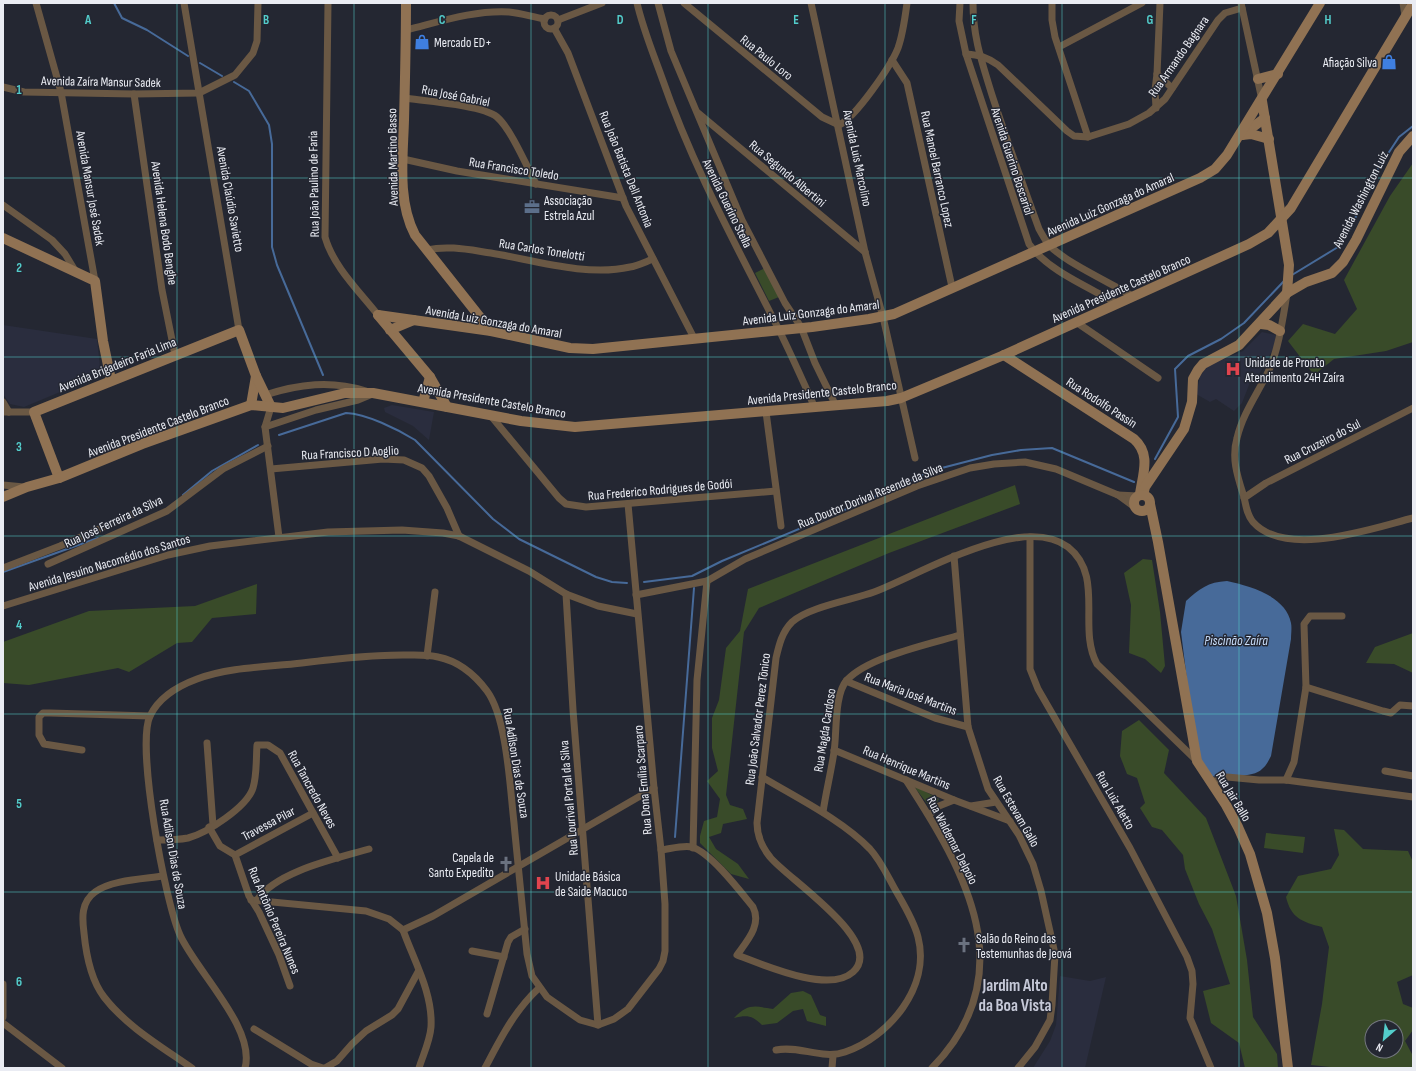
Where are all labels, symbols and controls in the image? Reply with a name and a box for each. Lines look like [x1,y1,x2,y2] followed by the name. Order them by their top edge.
[84,12,92,28] text: A
[263,12,269,28] text: B
[439,12,446,28] text: C
[617,12,624,28] text: D
[793,12,799,28] text: E
[971,12,977,28] text: F
[1147,12,1154,28] text: G
[1325,12,1332,28] text: H
[1145,13,1213,100] street label: Rua Armando Bagnara
[737,32,796,84] street label: Rua Paulo Loro
[413,33,431,51] shop icon: Mercado ED+
[434,35,492,51] place label: Mercado ED+
[1380,53,1398,71] shop icon: Afiação Silva
[1322,55,1377,71] place label: Afiação Silva
[40,73,161,91] street label: Avenida Zaíra Mansur Sadek
[16,82,22,98] text: 1
[420,82,491,110] street label: Rua José Gabriel
[987,105,1037,217] street label: Avenida Guerino Boscariol
[839,107,875,208] street label: Avenida Luis Marcolino
[384,108,402,207] street label: Avenida Martino Basso
[595,109,657,230] street label: Rua João Batista Dell Antonia
[917,110,957,229] street label: Rua Manoel Barranco Lopez
[72,128,108,247] street label: Avenida Mansur José Sadek
[305,131,323,237] street label: Rua João Paulino de Faria
[746,137,829,211] street label: Rua Segundo Albertini
[213,144,247,253] street label: Avenida Claúdio Savietto
[1329,148,1392,252] street label: Avenida Washington Luiz
[468,154,560,184] street label: Rua Francisco Toledo
[698,155,756,250] street label: Avenida Guerino Stella
[147,159,181,286] street label: Avenida Helena Bodo Benghe
[1043,170,1177,241] street label: Avenida Luiz Gonzaga do Amaral
[543,193,594,224] place label: Associação Estrela Azul
[523,198,541,216] office icon: Associação Estrela Azul
[498,235,586,265] street label: Rua Carlos Tonelotti
[1049,251,1193,327] street label: Avenida Presidente Castelo Branco
[16,260,22,276] text: 2
[741,297,880,329] street label: Avenida Luiz Gonzaga do Amaral
[424,302,563,342] street label: Avenida Luiz Gonzaga do Amaral
[55,334,179,396] street label: Avenida Brigadeiro Faria Lima
[1244,355,1344,386] place label: Unidade de Pronto Atendimento 24H Zaíra
[1224,360,1242,378] hospital icon: Unidade de Pronto Atendimento 24H Zaíra
[1063,374,1140,432] street label: Rua Rodolfo Passin
[746,377,898,409] street label: Avenida Presidente Castelo Branco
[416,380,567,422] street label: Avenida Presidente Castelo Branco
[85,393,231,462] street label: Avenida Presidente Castelo Branco
[1282,416,1363,468] street label: Rua Cruzeiro do Sul
[16,439,22,455] text: 3
[301,442,399,464] street label: Rua Francisco D Aoglio
[795,459,945,532] street label: Rua Doutor Dorival Resende da Silva
[587,476,733,504] street label: Rua Frederico Rodrigues de Godói
[62,492,165,552] street label: Rua José Ferreira da Silva
[26,531,192,595] street label: Avenida Jesuíno Nacomédio dos Santos
[16,617,22,633] text: 4
[1204,632,1268,649] water label: Piscinão Zaíra
[742,652,774,786] street label: Rua João Salvador Perez Tônico
[862,669,959,719] street label: Rua Maria José Martins
[810,687,839,773] street label: Rua Magda Cardoso
[499,707,533,819] street label: Rua Adílson Dias de Souza
[630,724,656,835] street label: Rua Dona Emília Scarparo
[556,740,582,856] street label: Rua Lourival Portal da Silva
[860,742,953,794] street label: Rua Henrique Martins
[284,748,340,832] street label: Rua Tancredo Neves
[1092,769,1138,832] street label: Rua Luiz Aletto
[1212,769,1254,824] street label: Rua Jair Ballo
[989,773,1043,850] street label: Rua Estevam Gallo
[923,794,981,887] street label: Rua Waldemar Delpoio
[16,796,22,812] text: 5
[155,798,191,910] street label: Rua Adilson Dias de Souza
[239,803,298,845] street label: Travessa Pilar
[429,850,494,881] place label: Capela de Santo Expedito
[497,855,515,873] church icon: Capela de Santo Expedito
[244,864,304,977] street label: Rua Antônio Pereira Nunes
[555,869,627,900] place label: Unidade Básica de Saide Macuco
[534,874,552,892] hospital icon: Unidade Básica de Saide Macuco
[976,931,1072,962] place label: Salão do Reino das Testemunhas de Jeová
[955,936,973,954] church icon: Salão do Reino das Testemunhas de Jeová
[16,974,22,990] text: 6
[979,976,1052,1016] district label: Jardim Alto da Boa Vista
[1364,1019,1404,1059] north arrow
[1374,1040,1385,1055] text: N

